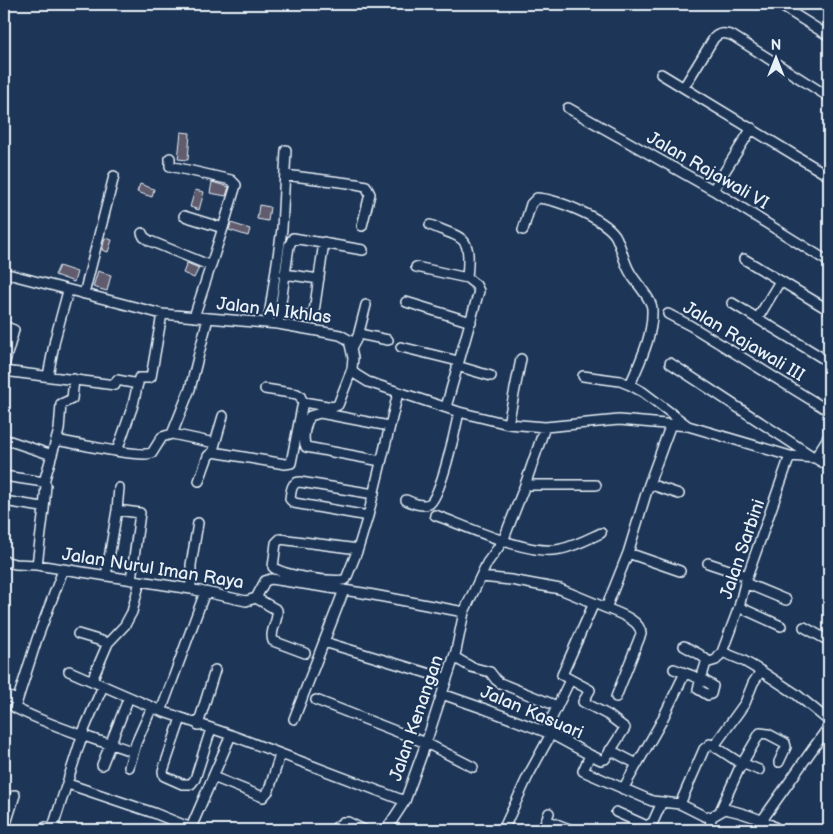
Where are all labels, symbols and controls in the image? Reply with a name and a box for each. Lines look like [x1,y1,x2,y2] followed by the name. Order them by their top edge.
[750,32,800,82] north arrow
[771,37,781,54] text: N
[643,127,772,214] street label: Jalan Rajawali VI
[215,293,333,328] street label: Jalan Al Ikhlas
[679,297,808,386] street label: Jalan Rajawali III
[716,496,769,602] street label: Jalan Sarbini
[61,544,245,593] street label: Jalan Nurul Iman Raya
[385,653,448,784] street label: Jalan Kenangan
[477,681,586,744] street label: Jalan Kasuari

